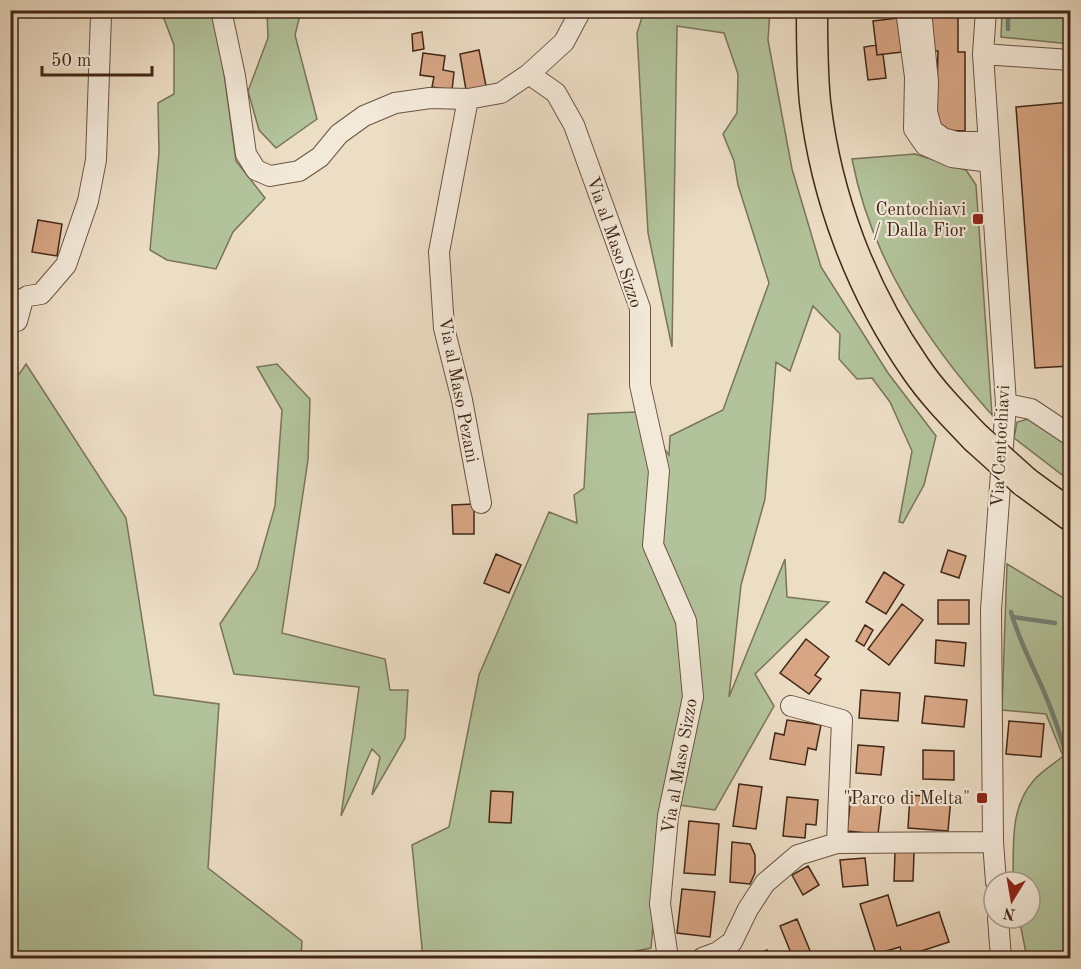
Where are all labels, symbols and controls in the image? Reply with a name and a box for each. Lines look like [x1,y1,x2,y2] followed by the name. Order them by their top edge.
[42,39,152,77] scale bar
[51,52,91,70] text: 50 m
[583,175,645,310] street label: Via al Maso Sizzo
[873,201,967,240] place label: Centochiavi / Dalla Fior
[971,212,985,226] marker: Centochiavi / Dalla Fior
[435,316,481,464] street label: Via al Maso Pezani
[989,384,1013,508] street label: Via Centochiavi
[659,697,701,835] street label: Via al Maso Sizzo
[844,790,970,808] place label: "Parco di Melta"
[975,791,989,805] marker: "Parco di Melta"
[982,870,1042,930] north arrow
[1001,904,1017,922] text: N

